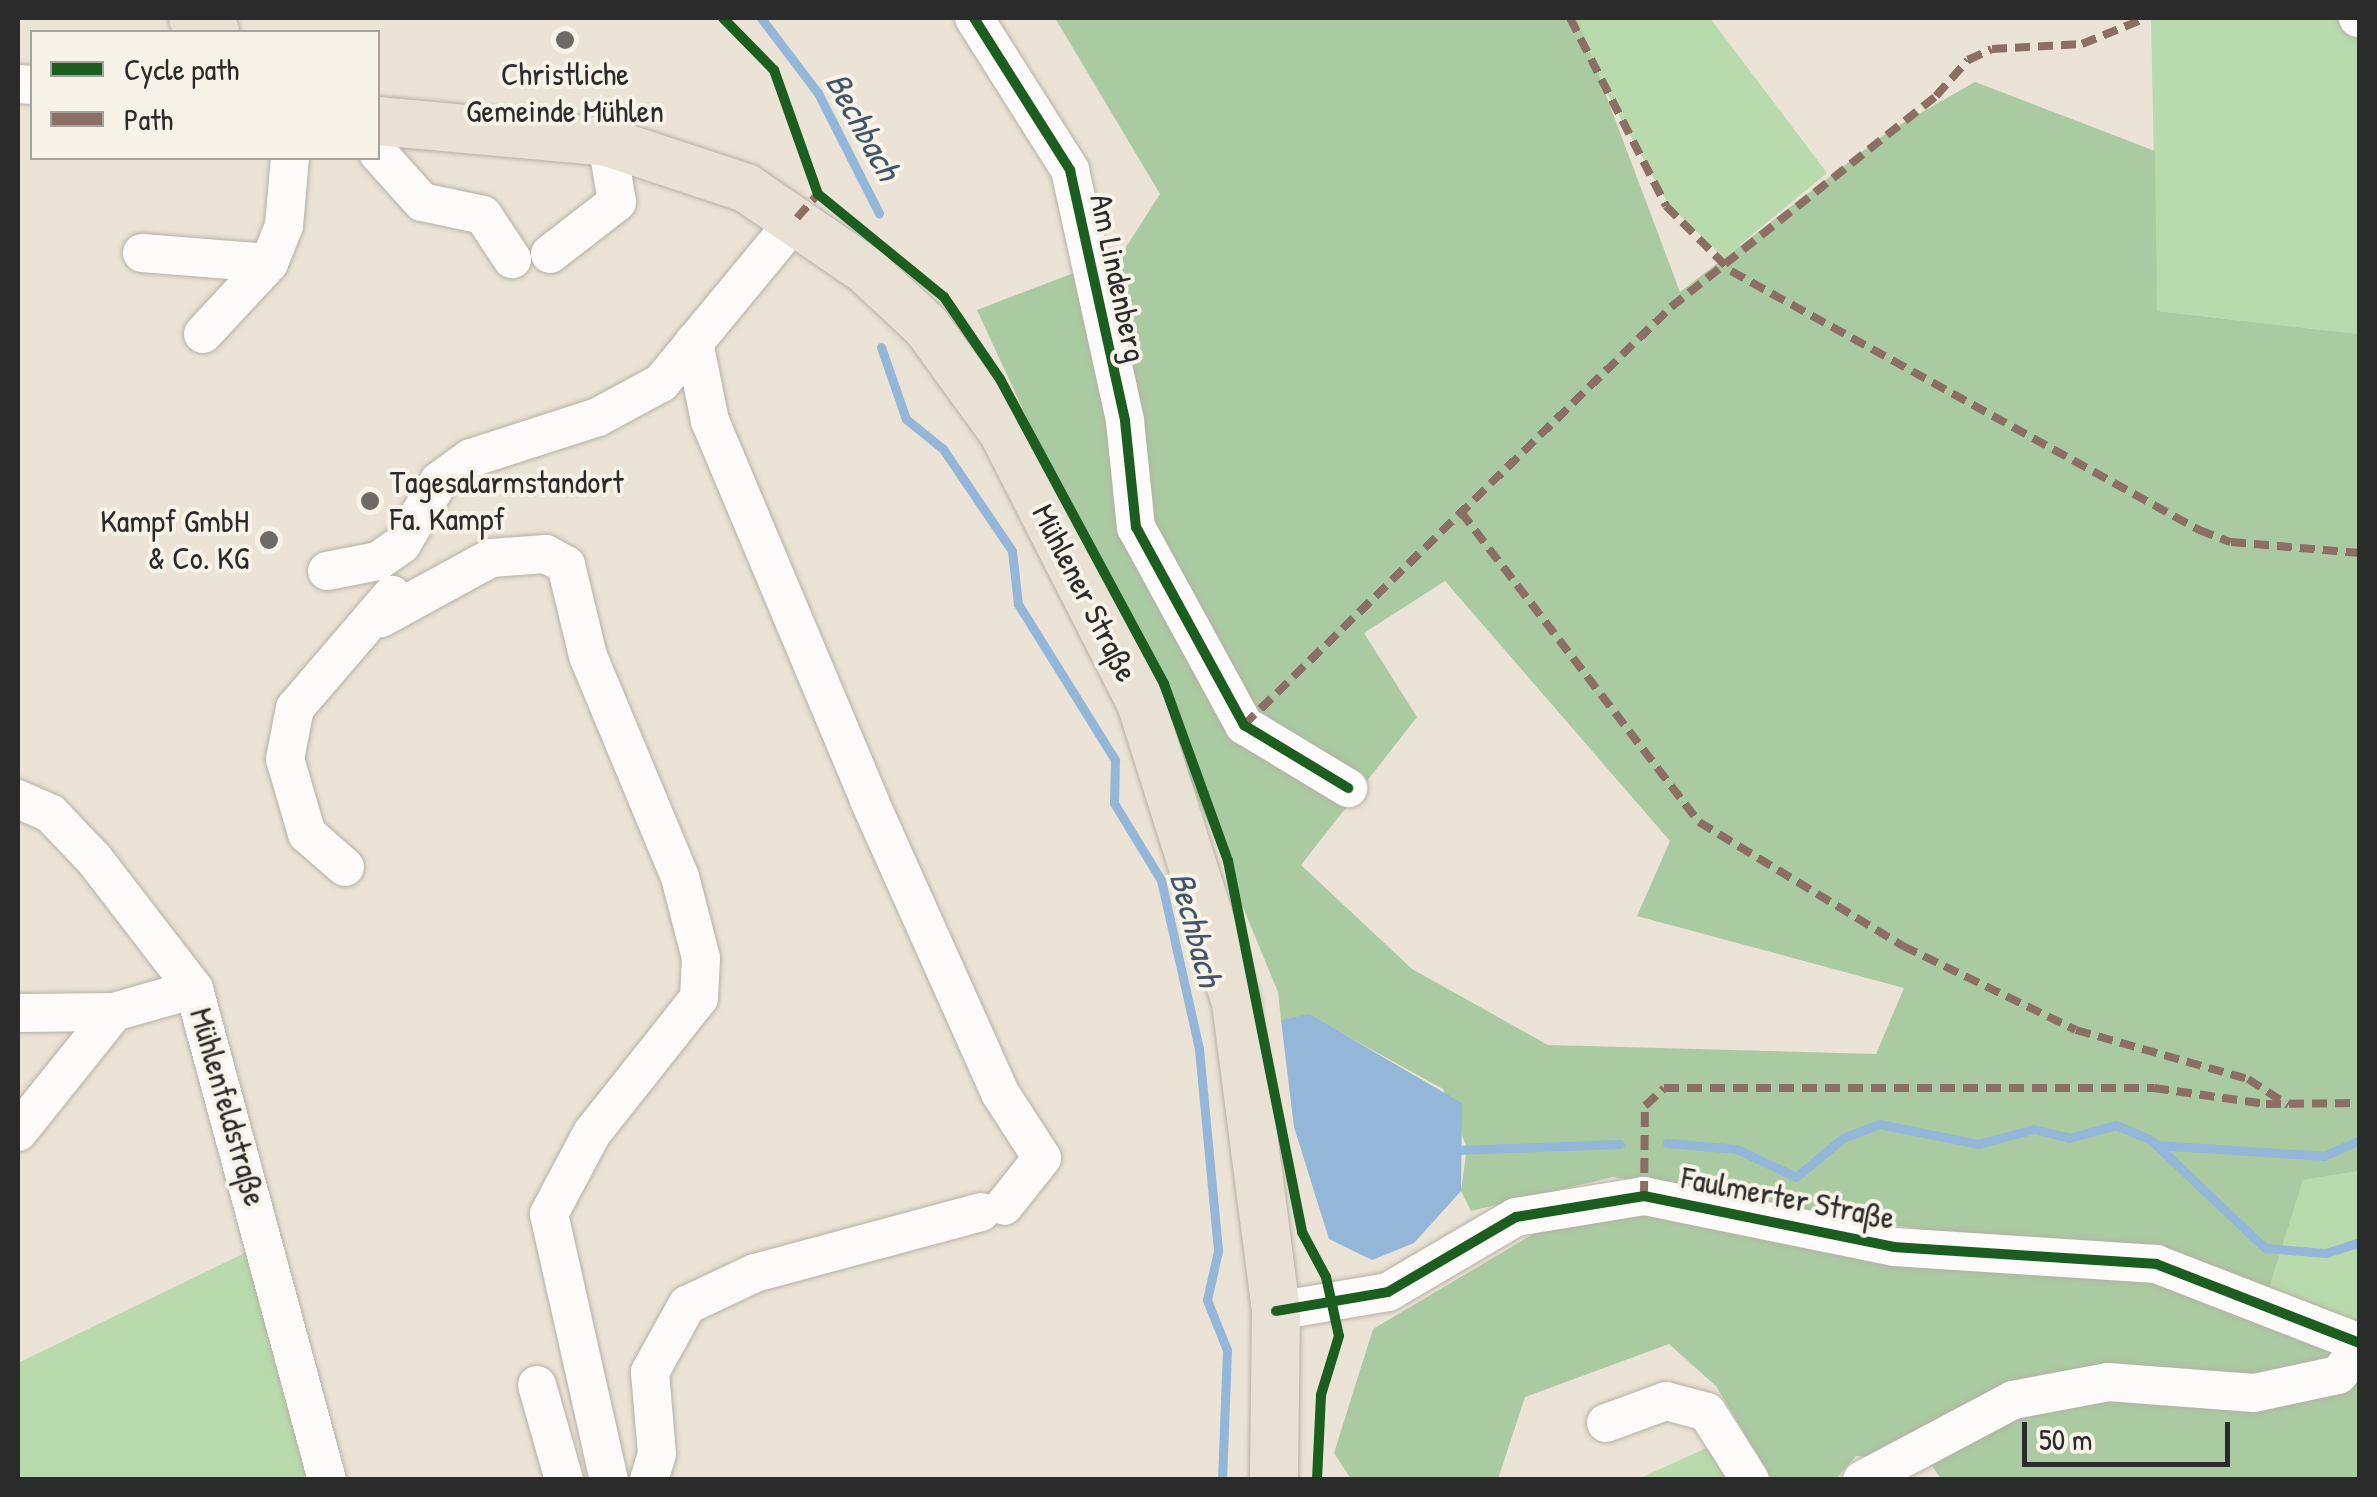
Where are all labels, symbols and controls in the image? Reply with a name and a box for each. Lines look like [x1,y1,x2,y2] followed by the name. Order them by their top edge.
[554,29,576,51] marker: Christliche Gemeinde Mühlen
[30,30,380,160] legend
[124,49,239,89] text: Cycle path
[466,56,664,131] place label: Christliche Gemeinde Mühlen
[816,65,910,187] water label: Bechbach
[124,99,173,139] text: Path
[1082,191,1154,365] street label: Am Lindenberg
[390,464,624,539] place label: Tagesalarmstandort Fa. Kampf
[359,490,381,512] marker: Tagesalarmstandort Fa. Kampf
[1024,498,1146,688] street label: Mühlener Straße
[100,503,249,578] place label: Kampf GmbH & Co. KG
[258,529,280,551] marker: Kampf GmbH & Co. KG
[1161,867,1231,991] water label: Bechbach
[181,1004,275,1210] street label: Mühlenfeldstraße
[1678,1159,1898,1237] street label: Faulmerter Straße
[2027,1402,2234,1464] scale bar
[2039,1419,2092,1459] text: 50 m

